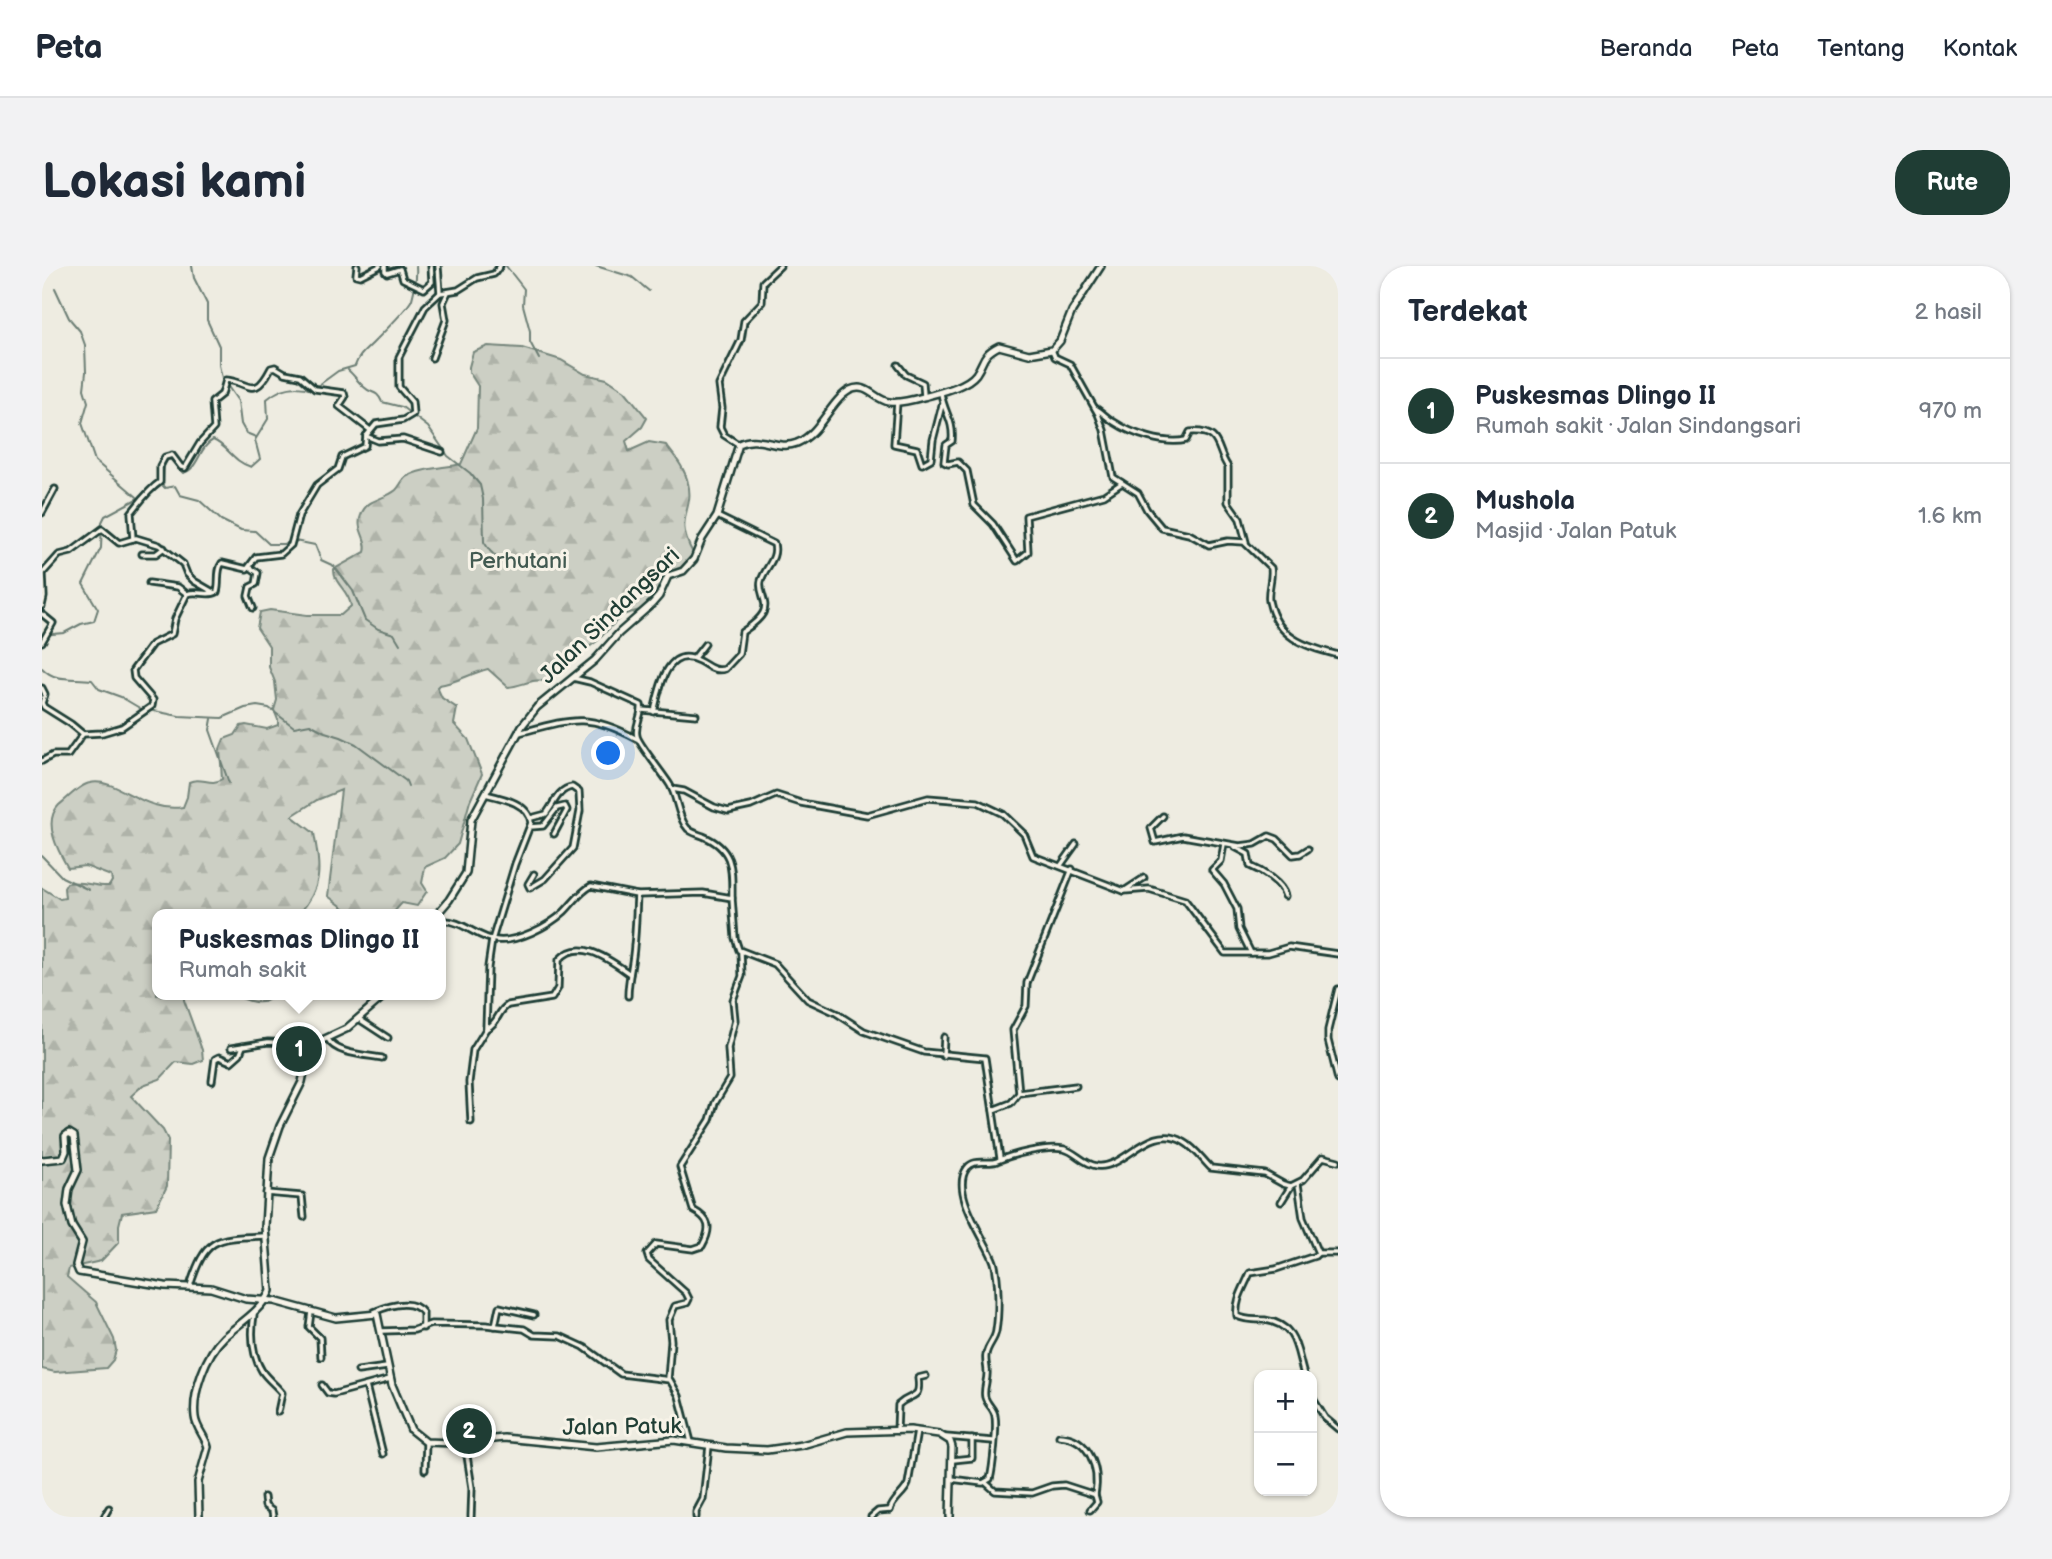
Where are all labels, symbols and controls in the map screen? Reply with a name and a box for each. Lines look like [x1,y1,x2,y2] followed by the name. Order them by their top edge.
[35,28,103,68] text: Peta
[1599,34,1693,63] text: Beranda
[1731,34,1779,63] text: Peta
[1817,34,1905,63] text: Tentang
[1943,34,2017,63] text: Kontak
[1895,150,2010,215] button: Rute
[42,153,306,212] text: Lokasi kami
[1408,294,1527,330] text: Terdekat
[1915,298,1982,326] text: 2 hasil
[1475,381,1716,412] text: Puskesmas Dlingo II
[1426,397,1436,425] text: 1
[1919,397,1982,425] text: 970 m
[1475,412,1801,440] text: Rumah sakit · Jalan Sindangsari
[1475,486,1575,517] text: Mushola
[1424,502,1438,530] text: 2
[1918,502,1982,530] text: 1.6 km
[1475,517,1676,545] text: Masjid · Jalan Patuk
[534,542,686,690] street label: Jalan Sindangsari
[469,547,567,575] park label: Perhutani
[591,736,625,770] your location
[152,909,446,1000] popup
[178,925,420,956] text: Puskesmas Dlingo II
[178,956,307,984] text: Rumah sakit
[276,1023,322,1075] pin: 1
[1254,1370,1317,1496] map controls
[1254,1370,1317,1433] button: +
[446,1405,492,1457] pin: 2
[562,1412,683,1442] street label: Jalan Patuk
[1254,1433,1317,1496] button: −

